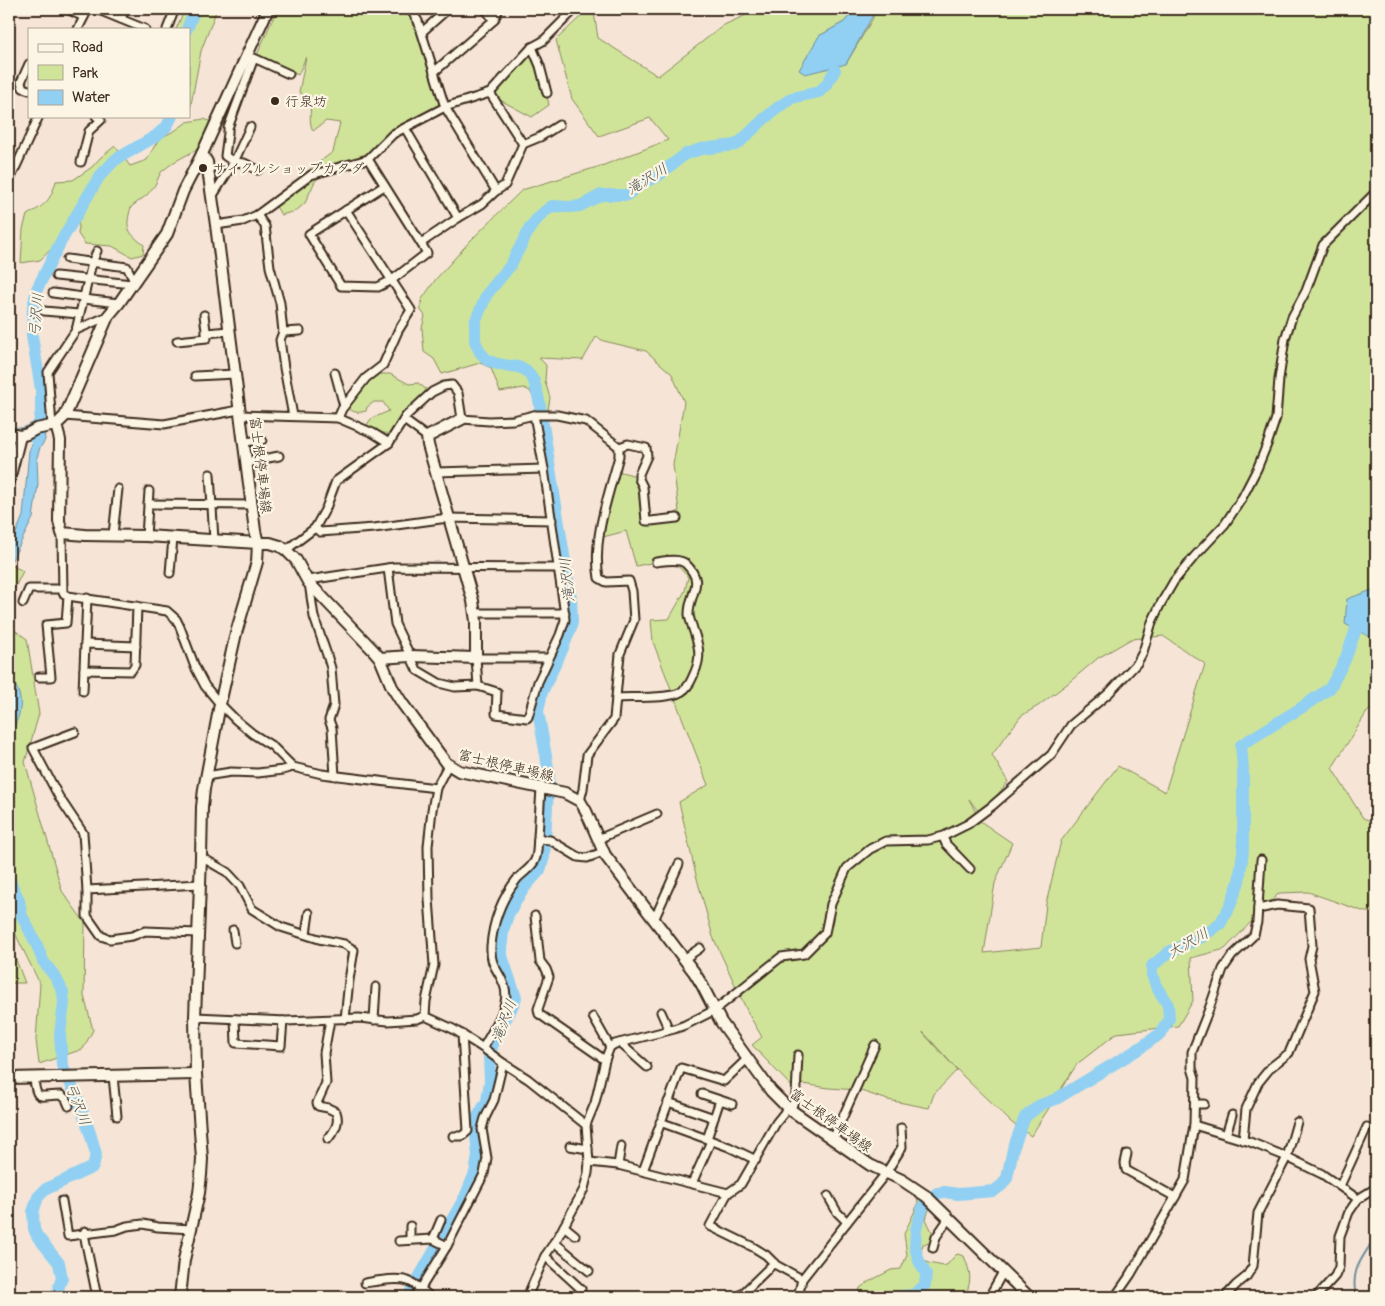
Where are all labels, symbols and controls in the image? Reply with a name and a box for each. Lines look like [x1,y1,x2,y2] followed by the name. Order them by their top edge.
[28,28,190,118] legend
[72,38,103,57] text: Road
[72,64,99,83] text: Park
[72,88,111,107] text: Water
[285,93,327,110] place label: 行泉坊
[269,95,281,107] marker: 行泉坊
[623,159,671,199] water label: 滝沢川
[213,160,364,177] place label: サイクルショップカタダ
[197,162,209,174] marker: サイクルショップカタダ
[25,292,48,338] water label: 弓沢川
[246,415,275,515] street label: 富士根停車場線
[556,557,579,603] water label: 滝沢川
[456,746,556,785] street label: 富士根停車場線
[1164,924,1212,963] water label: 大沢川
[488,997,521,1046] water label: 滝沢川
[61,1080,94,1129] water label: 弓沢川
[786,1085,875,1156] street label: 富士根停車場線

